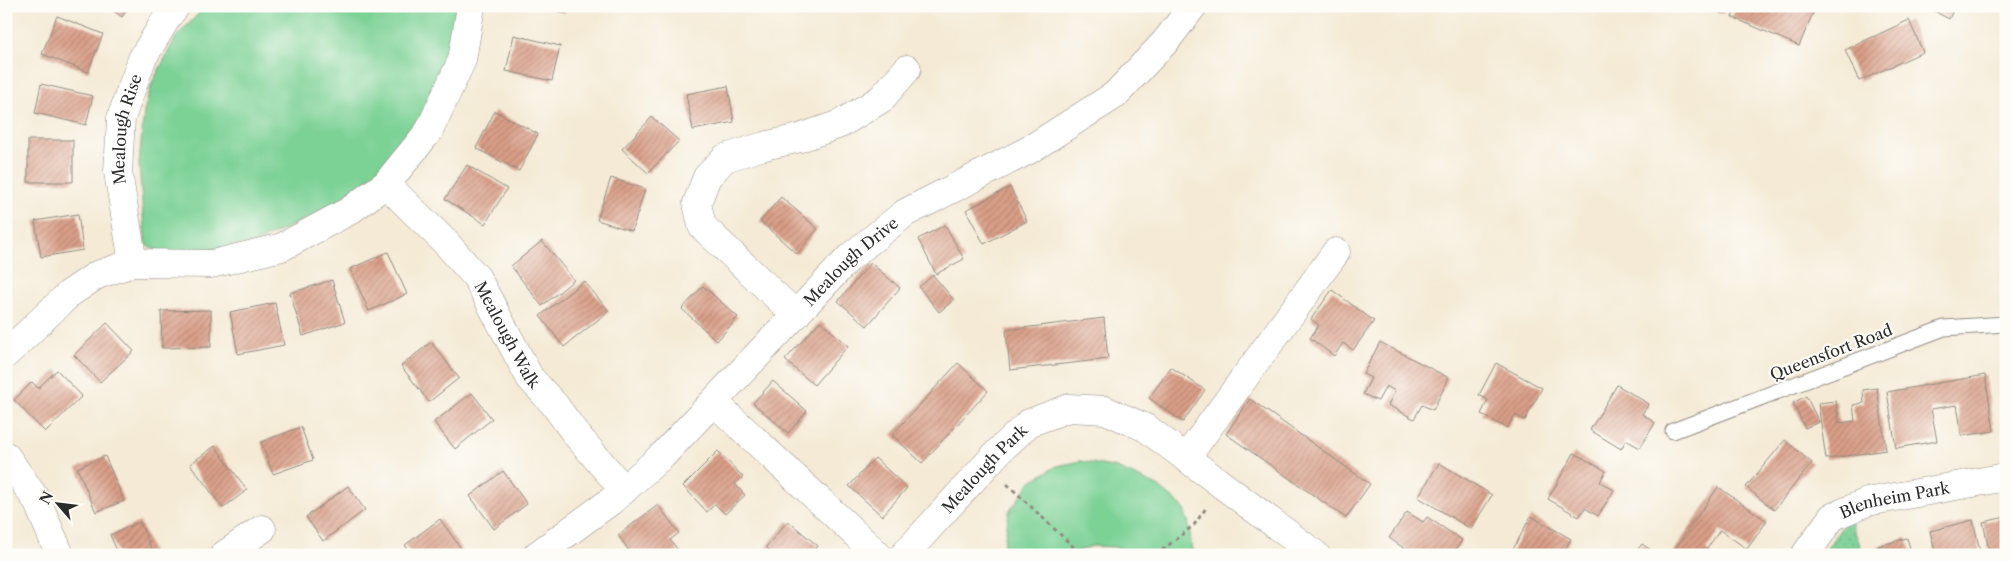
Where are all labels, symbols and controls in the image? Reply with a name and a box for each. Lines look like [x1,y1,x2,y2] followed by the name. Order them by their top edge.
[108,71,146,186] street label: Mealough Rise
[799,213,902,310] street label: Mealough Drive
[470,278,545,393] street label: Mealough Walk
[1767,319,1895,385] street label: Queensfort Road
[937,419,1032,517] street label: Mealough Park
[1836,477,1952,523] street label: Blenheim Park
[32,478,82,528] north arrow
[36,488,57,507] text: N

